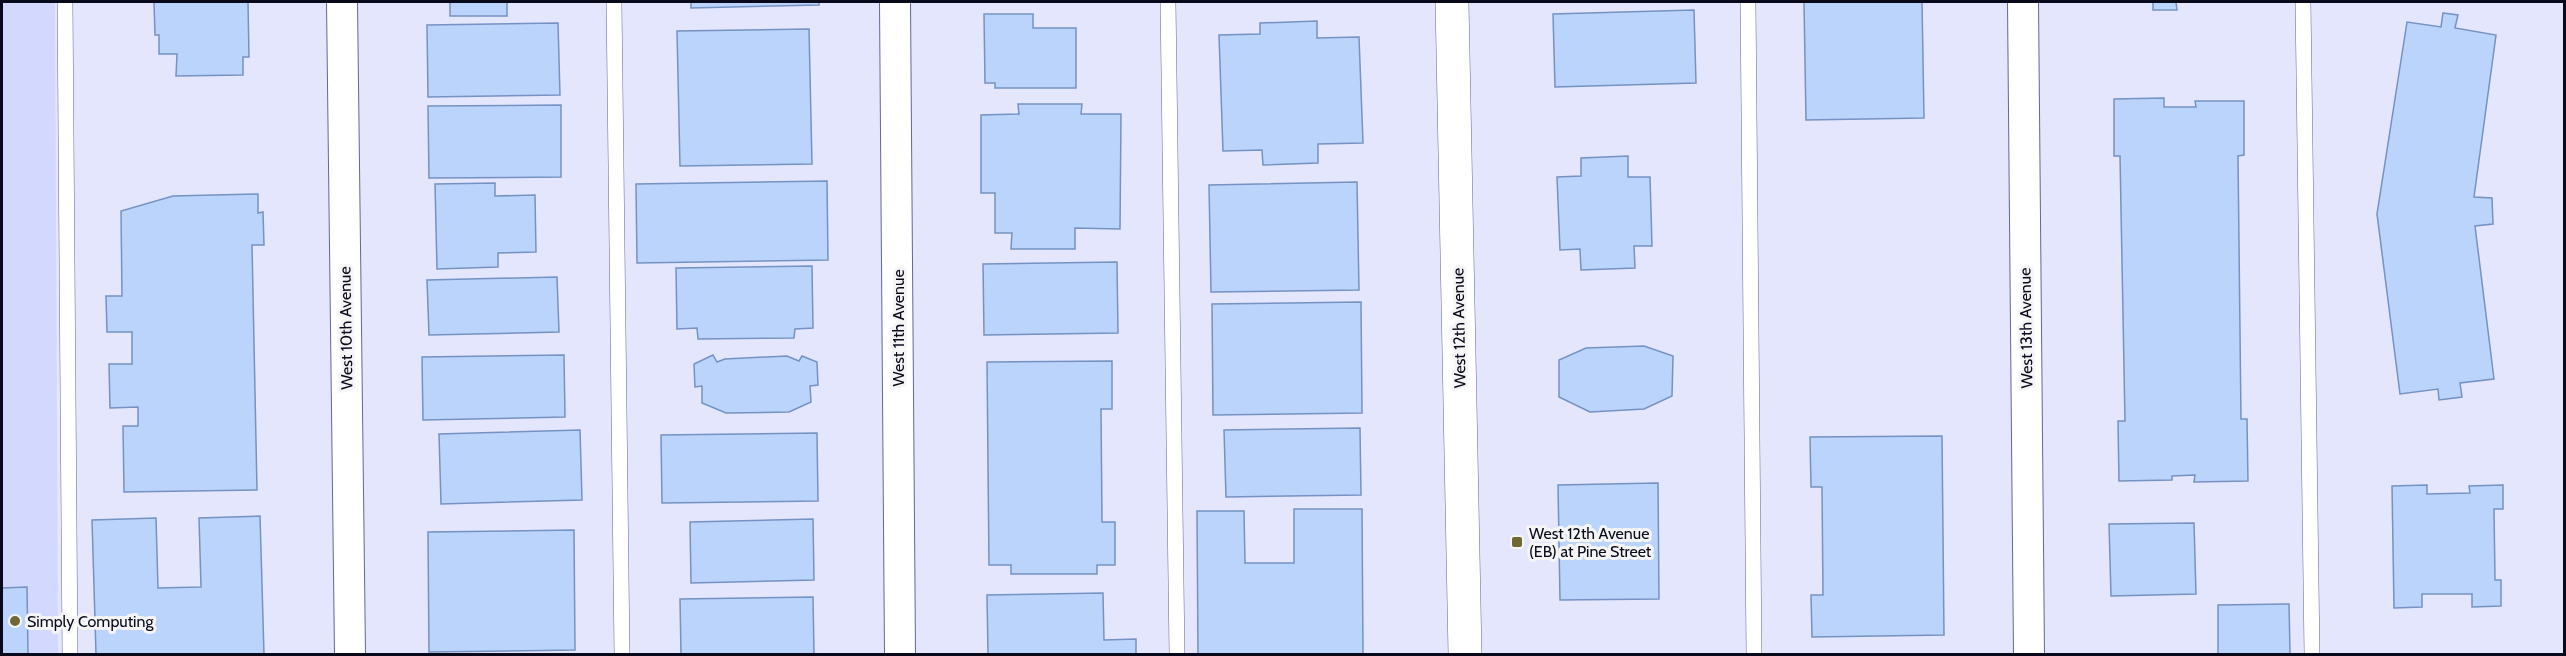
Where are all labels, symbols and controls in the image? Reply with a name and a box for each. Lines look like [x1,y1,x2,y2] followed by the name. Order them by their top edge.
[335,266,357,390] street label: West 10th Avenue
[1448,268,1470,388] street label: West 12th Avenue
[2015,268,2037,388] street label: West 13th Avenue
[889,269,908,387] street label: West 11th Avenue
[1529,524,1652,561] place label: West 12th Avenue (EB) at Pine Street
[1510,535,1524,549] marker: West 12th Avenue (EB) at Pine Street
[27,612,154,631] place label: Simply Computing
[8,614,22,628] marker: Simply Computing

